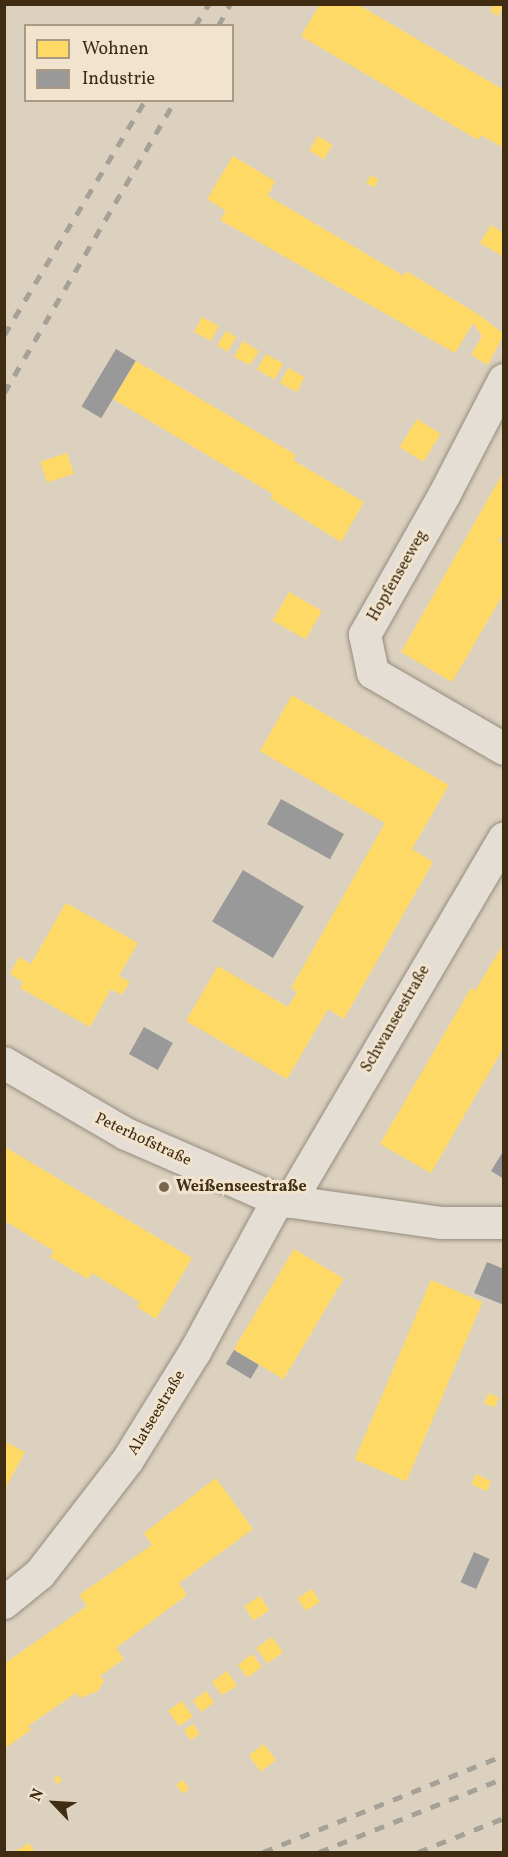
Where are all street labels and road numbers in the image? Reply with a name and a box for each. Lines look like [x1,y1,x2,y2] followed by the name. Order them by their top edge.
[364,527,432,625] street label: Hopfenseeweg
[358,962,434,1076] street label: Schwanseestraße
[92,1109,194,1171] street label: Peterhofstraße
[124,1367,190,1459] street label: Alatseestraße

